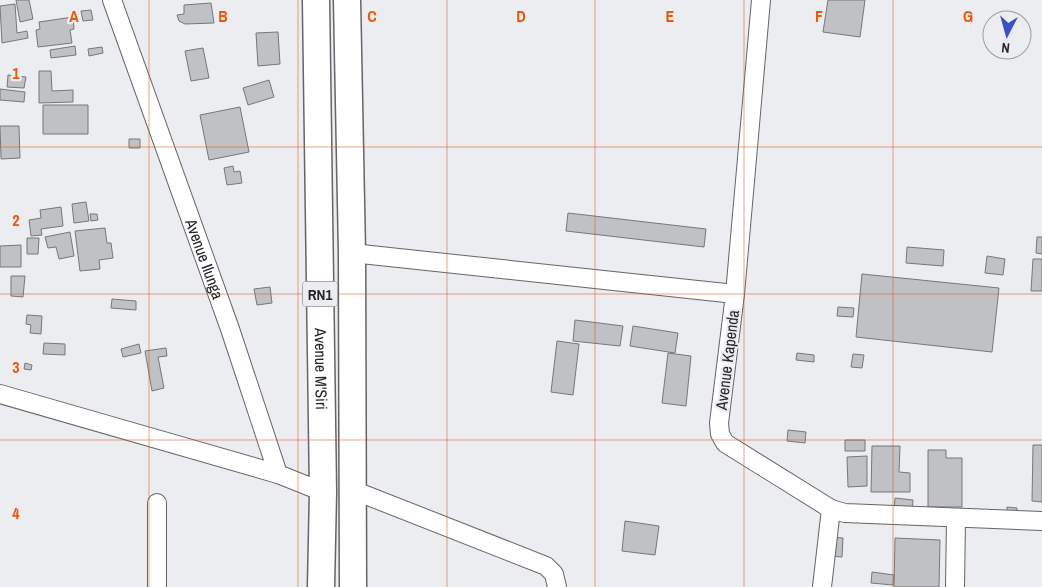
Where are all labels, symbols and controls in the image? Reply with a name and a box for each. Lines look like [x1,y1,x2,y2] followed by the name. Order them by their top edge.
[69,5,79,27] text: A
[218,5,228,27] text: B
[367,5,377,27] text: C
[516,5,526,27] text: D
[666,5,675,27] text: E
[815,5,823,27] text: F
[963,5,973,27] text: G
[982,10,1032,60] north arrow
[1001,39,1011,57] text: N
[12,62,20,84] text: 1
[12,209,20,231] text: 2
[180,215,230,303] street label: Avenue Ilunga
[302,282,338,306] road number: RN1
[710,308,744,412] street label: Avenue Kapenda
[310,327,333,410] street label: Avenue M'Siri
[12,356,20,378] text: 3
[12,502,20,524] text: 4

